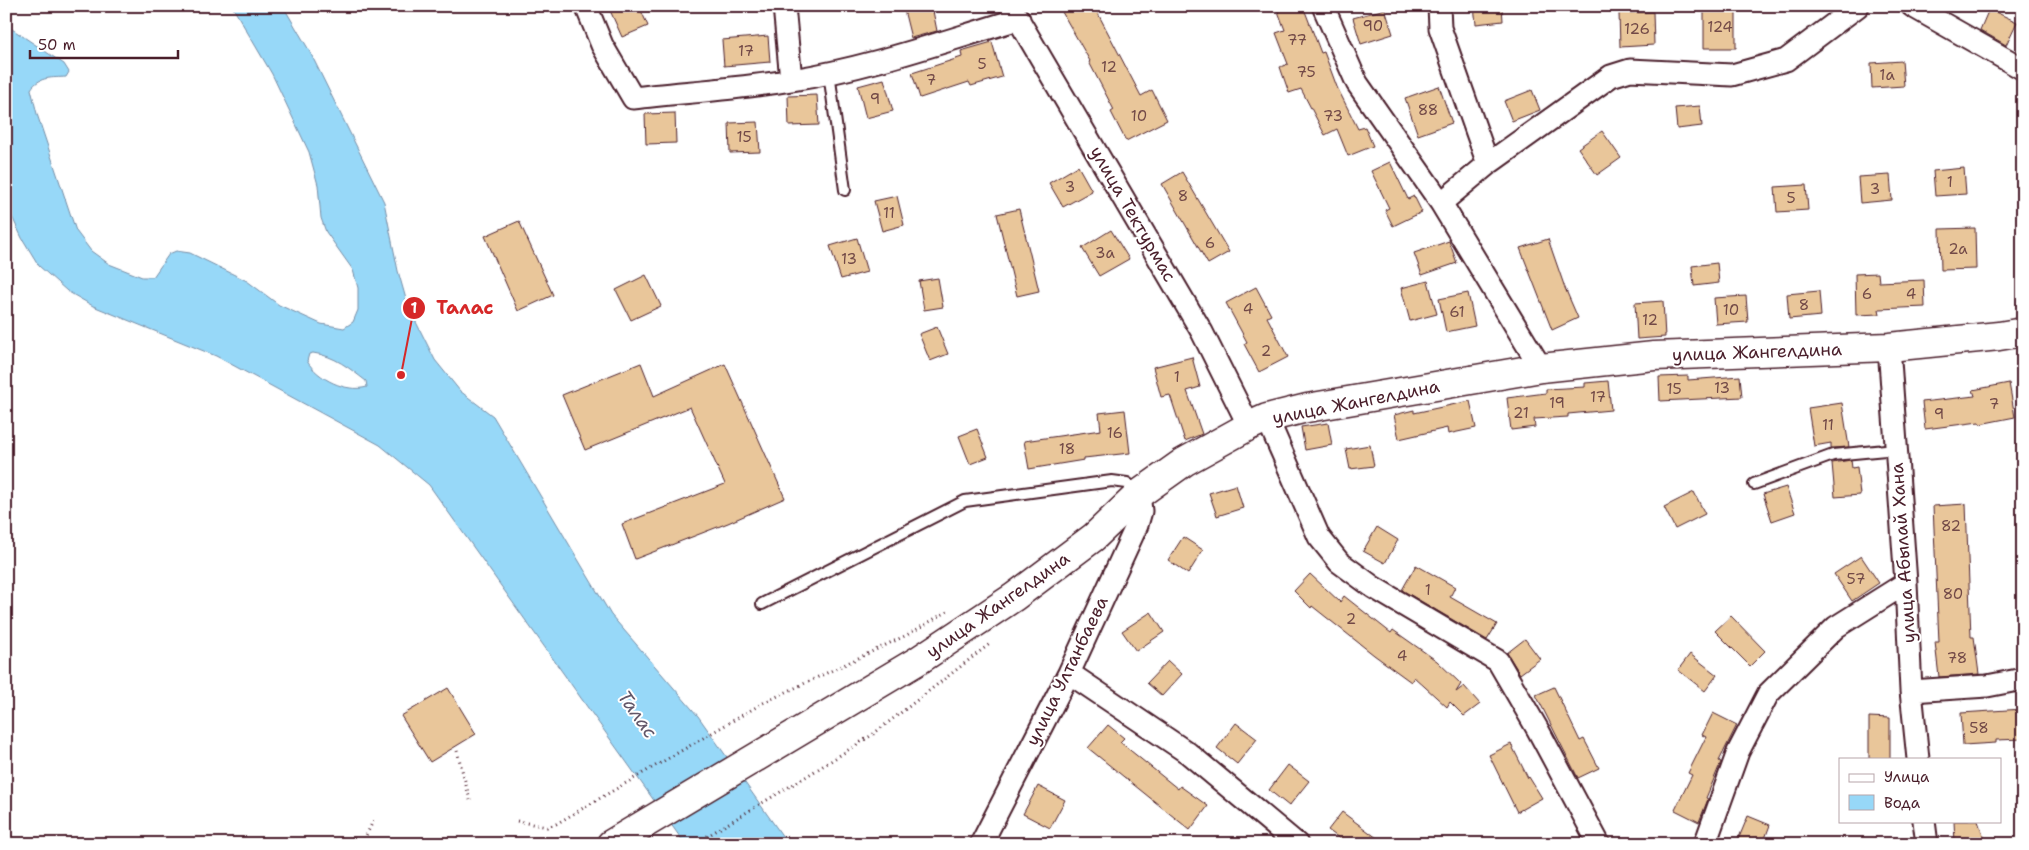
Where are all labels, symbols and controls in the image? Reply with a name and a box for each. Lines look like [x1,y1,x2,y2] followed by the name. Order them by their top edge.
[1363,16,1383,36] house number: 90
[1707,17,1733,37] house number: 124
[1624,19,1650,39] house number: 126
[30,28,178,60] scale bar
[1287,30,1307,50] house number: 77
[38,35,76,55] text: 50 m
[738,41,754,61] house number: 17
[977,54,987,74] house number: 5
[1101,57,1117,77] house number: 12
[1296,62,1316,82] house number: 75
[1879,65,1895,85] house number: 1а
[926,70,936,90] house number: 7
[870,89,880,109] house number: 9
[1418,100,1438,120] house number: 88
[1131,106,1147,126] house number: 10
[1323,106,1343,126] house number: 73
[736,127,752,147] house number: 15
[1084,142,1182,286] street label: улица Тектурмас
[1947,172,1953,192] house number: 1
[1065,177,1075,197] house number: 3
[1870,179,1880,199] house number: 3
[1178,186,1188,206] house number: 8
[1786,188,1796,208] house number: 5
[883,203,895,223] house number: 11
[1205,233,1215,253] house number: 6
[1948,239,1968,259] house number: 2a
[1095,243,1116,263] house number: 3а
[841,249,857,269] house number: 13
[1862,284,1872,304] house number: 6
[1906,284,1916,304] house number: 4
[402,291,504,325] callout: Талас
[436,295,494,320] text: Талас
[1799,295,1809,315] house number: 8
[411,298,418,318] text: 1
[1243,299,1253,319] house number: 4
[1723,300,1739,320] house number: 10
[1449,302,1465,322] house number: 61
[1642,310,1658,330] house number: 12
[1672,337,1842,367] street label: улица Жангелдина
[1261,341,1271,361] house number: 2
[1174,367,1180,387] house number: 1
[1270,374,1442,430] street label: улица Жангелдина
[1714,378,1730,398] house number: 13
[1666,379,1682,399] house number: 15
[1590,387,1606,407] house number: 17
[1549,393,1565,413] house number: 19
[1989,394,1999,414] house number: 7
[1513,403,1529,423] house number: 21
[1934,404,1944,424] house number: 9
[1822,415,1834,435] house number: 11
[1107,423,1123,443] house number: 16
[1059,439,1075,459] house number: 18
[1885,462,1921,644] street label: улица Абылай Хана
[1941,516,1961,536] house number: 82
[922,546,1074,664] street label: улица Жангелдина
[1847,569,1865,589] house number: 57
[1425,580,1431,600] house number: 1
[1943,584,1963,604] house number: 80
[1020,592,1114,750] street label: улица Ултанбаева
[1346,609,1356,629] house number: 2
[1397,646,1407,666] house number: 4
[1947,648,1967,668] house number: 78
[612,685,663,743] water label: Талас
[1969,718,1989,738] house number: 58
[1839,758,2002,822] legend
[1884,767,1930,787] text: Улица
[1884,793,1921,813] text: Вода

